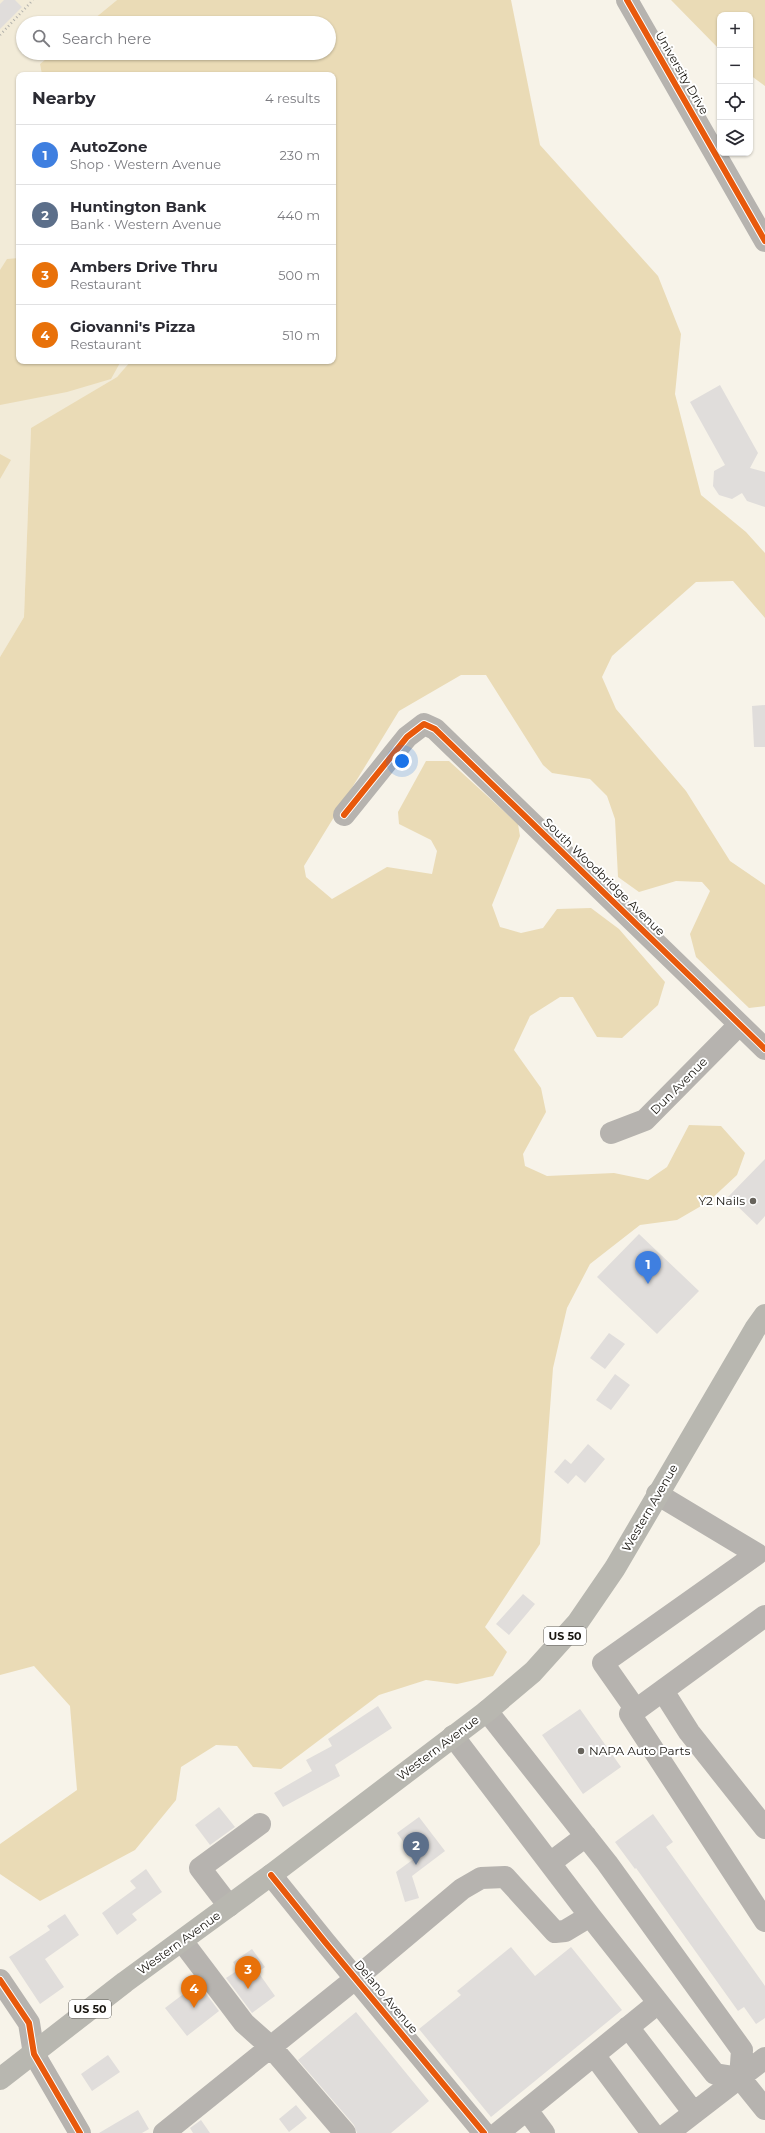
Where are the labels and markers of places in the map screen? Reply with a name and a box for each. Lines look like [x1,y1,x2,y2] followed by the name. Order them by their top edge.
[698,1193,745,1208] place label: Y2 Nails
[748,1196,758,1206] marker: Y2 Nails
[635,1251,661,1284] pin: 1
[589,1743,690,1758] place label: NAPA Auto Parts
[576,1746,586,1756] marker: NAPA Auto Parts
[403,1832,429,1865] pin: 2
[235,1956,261,1989] pin: 3
[181,1975,207,2008] pin: 4

